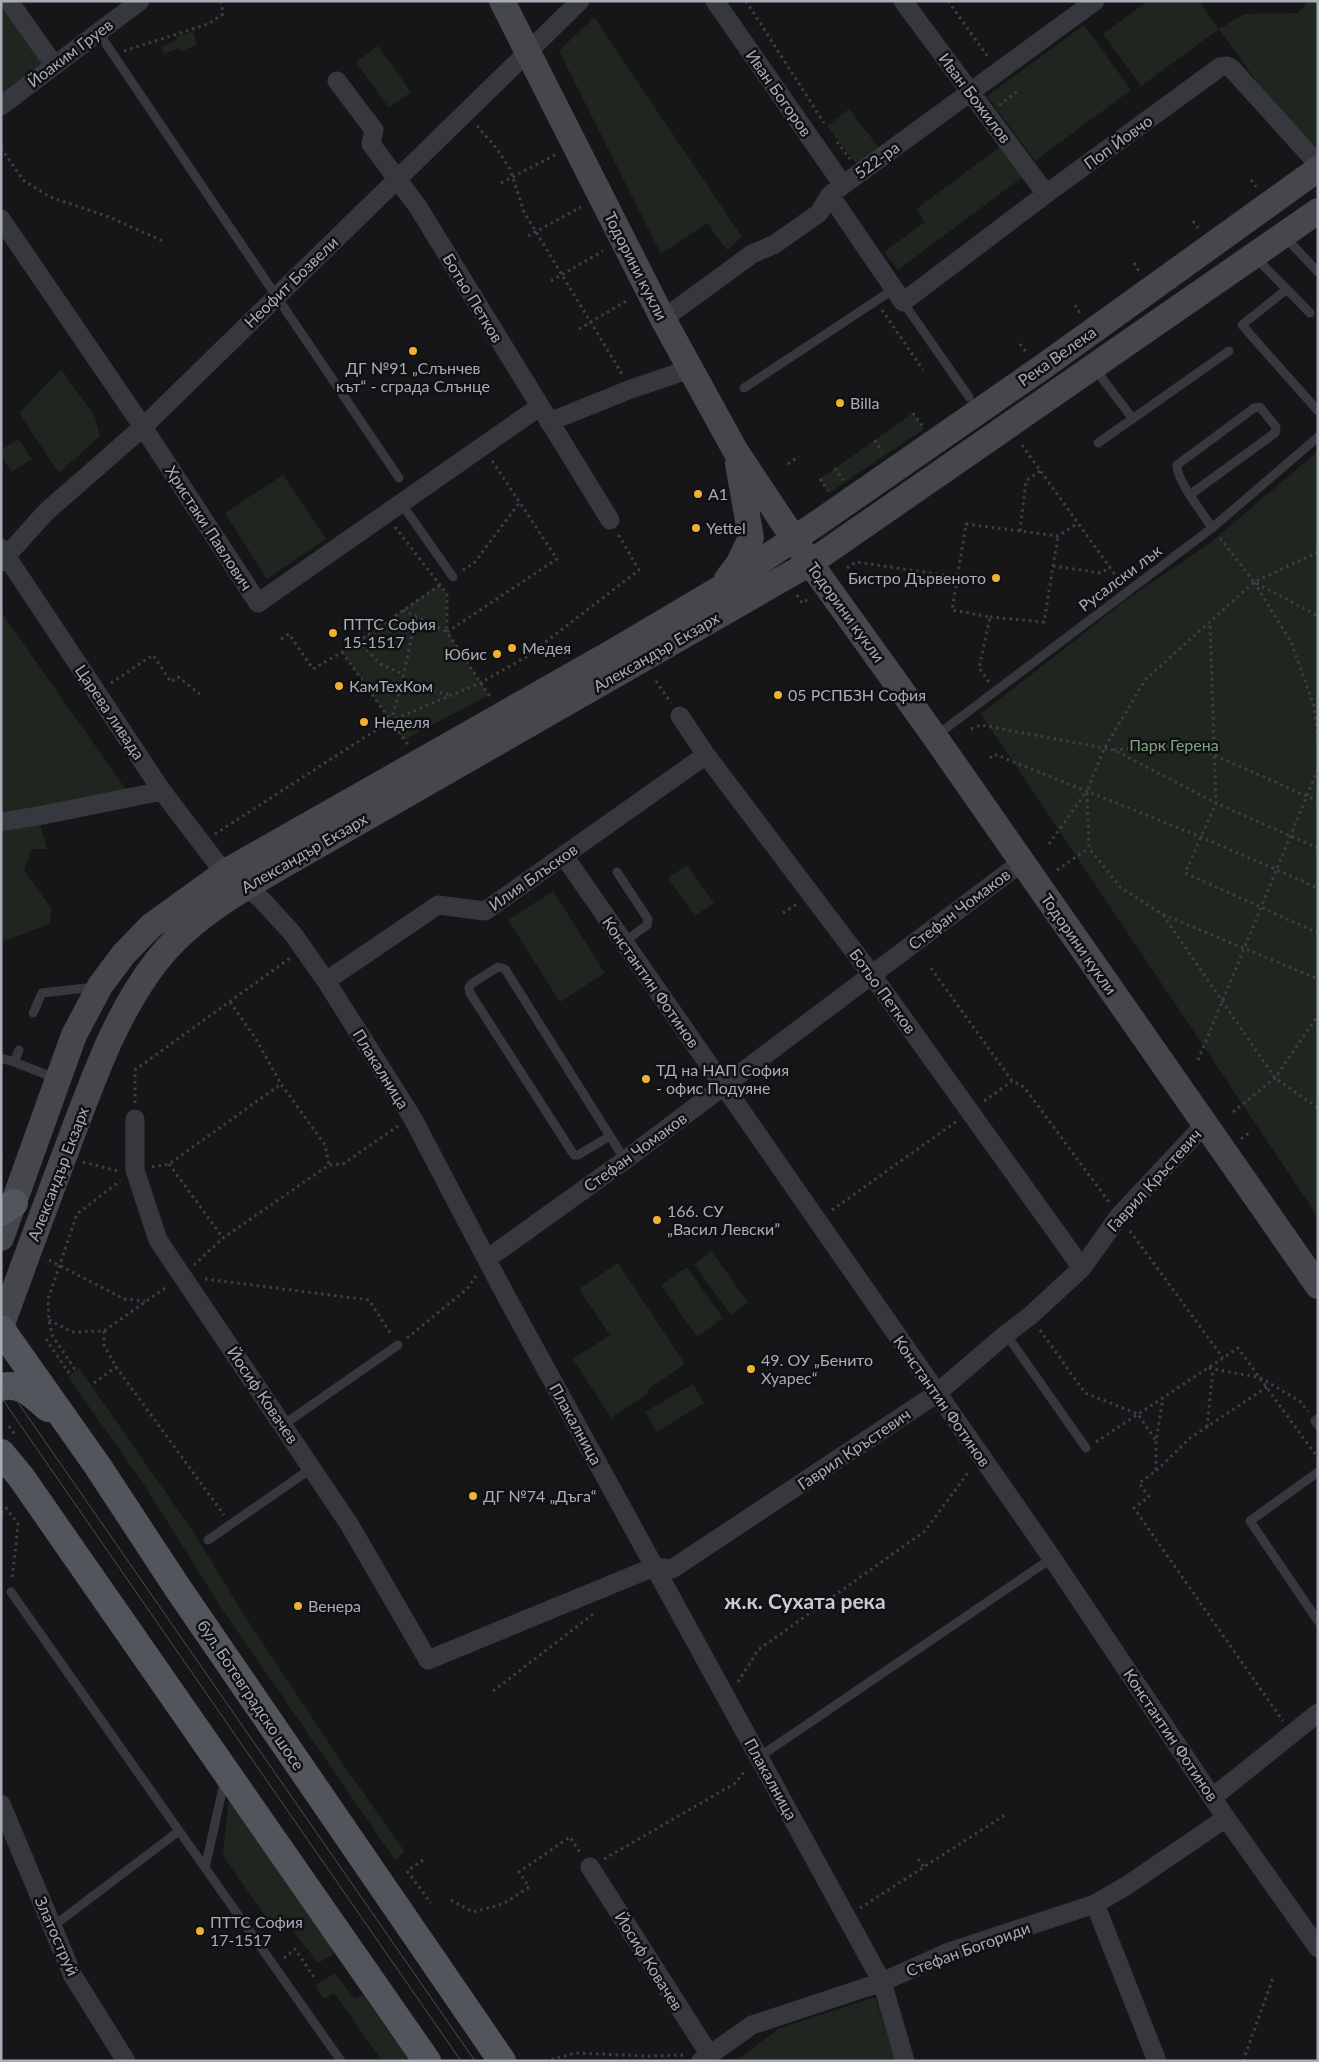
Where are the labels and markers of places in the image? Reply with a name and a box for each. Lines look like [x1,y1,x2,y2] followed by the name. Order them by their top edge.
[407,345,419,357] marker: ДГ №91 „Слънчев кът“ - сграда Слънце
[336,358,490,395] place label: ДГ №91 „Слънчев кът“ - сграда Слънце
[850,393,880,412] place label: Billa
[834,397,846,409] marker: Billa
[708,484,728,503] place label: A1
[692,488,704,500] marker: A1
[706,518,746,537] place label: Yettel
[690,522,702,534] marker: Yettel
[848,568,986,587] place label: Бистро Дървеното
[990,572,1002,584] marker: Бистро Дървеното
[343,614,436,651] place label: ПТТС София 15-1517
[327,627,339,639] marker: ПТТС София 15-1517
[522,638,571,657] place label: Медея
[506,642,518,654] marker: Медея
[444,644,487,663] place label: Юбис
[491,648,503,660] marker: Юбис
[349,676,433,695] place label: КамТехКом
[333,680,345,692] marker: КамТехКом
[788,685,926,704] place label: 05 РСПБЗН София
[772,689,784,701] marker: 05 РСПБЗН София
[374,712,430,731] place label: Неделя
[358,716,370,728] marker: Неделя
[656,1060,789,1097] place label: ТД на НАП София - офис Подуяне
[640,1073,652,1085] marker: ТД на НАП София - офис Подуяне
[667,1201,780,1238] place label: 166. СУ „Васил Левски”
[651,1214,663,1226] marker: 166. СУ „Васил Левски”
[761,1350,873,1387] place label: 49. ОУ „Бенито Хуарес“
[745,1363,757,1375] marker: 49. ОУ „Бенито Хуарес“
[483,1486,597,1505] place label: ДГ №74 „Дъга“
[467,1490,479,1502] marker: ДГ №74 „Дъга“
[308,1596,361,1615] place label: Венера
[292,1600,304,1612] marker: Венера
[210,1912,303,1949] place label: ПТТС София 17-1517
[194,1925,206,1937] marker: ПТТС София 17-1517

